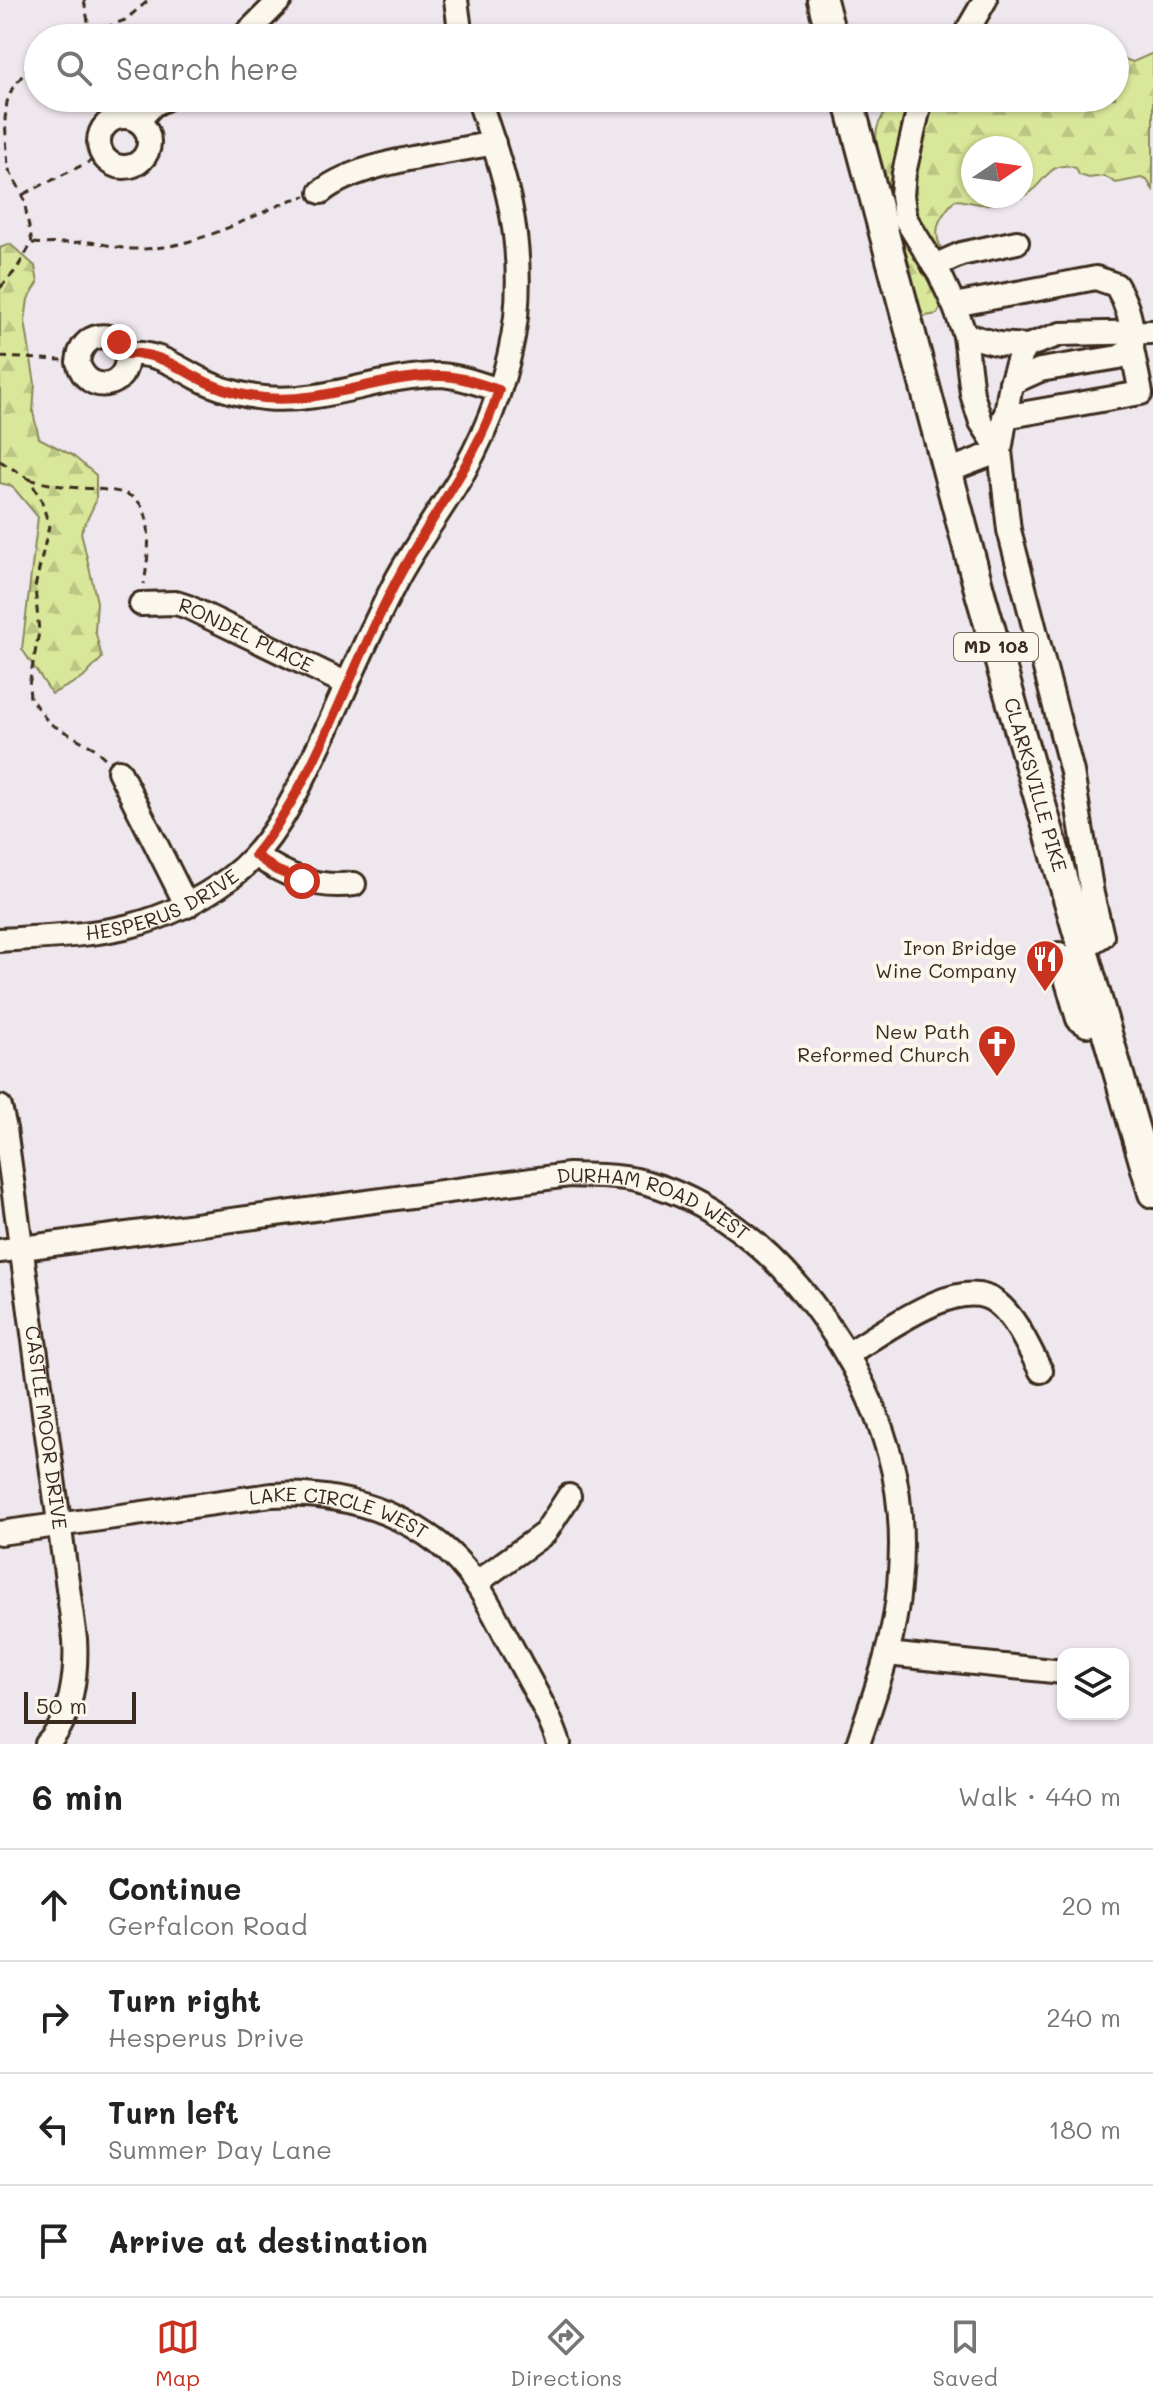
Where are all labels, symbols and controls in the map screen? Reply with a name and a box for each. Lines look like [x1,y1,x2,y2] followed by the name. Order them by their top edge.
[24,24,1129,112] search box
[52,46,96,90] icon: search
[116,48,299,88] text: Search here
[961,136,1033,208] north arrow
[101,324,137,360] route end
[176,591,318,678] street label: RONDEL PLACE
[954,633,1038,661] road number: MD 108
[999,694,1074,875] street label: CLARKSVILLE PIKE
[84,862,243,946] street label: HESPERUS DRIVE
[284,863,320,899] route start
[875,934,1017,983] place label: Iron Bridge Wine Company
[1024,938,1066,993] restaurant icon: Iron Bridge Wine Company
[797,1018,969,1067] place label: New Path Reformed Church
[976,1023,1018,1078] church icon: New Path Reformed Church
[555,1161,755,1245] street label: DURHAM ROAD WEST
[20,1324,74,1531] street label: CASTLE MOOR DRIVE
[247,1481,433,1544] street label: LAKE CIRCLE WEST
[1057,1648,1129,1720] map controls
[1057,1648,1129,1720] button: layers
[24,1688,136,1724] scale bar
[36,1691,87,1720] text: 50 m
[32,1774,123,1819] text: 6 min
[958,1779,1121,1813] text: Walk · 440 m
[108,1868,241,1908] text: Continue
[32,1883,76,1927] icon: ahead
[1061,1888,1121,1922] text: 20 m
[108,1908,307,1942] text: Gerfalcon Road
[108,1980,261,2020] text: Turn right
[32,1995,76,2039] icon: right
[1046,2000,1121,2034] text: 240 m
[108,2020,304,2054] text: Hesperus Drive
[108,2092,239,2132] text: Turn left
[32,2107,76,2151] icon: left
[1049,2112,1121,2146] text: 180 m
[108,2132,332,2166] text: Summer Day Lane
[32,2219,76,2263] icon: arrive
[108,2221,428,2261] text: Arrive at destination
[155,2315,200,2392] tab: Map
[510,2315,622,2392] tab: Directions
[933,2315,998,2392] tab: Saved

